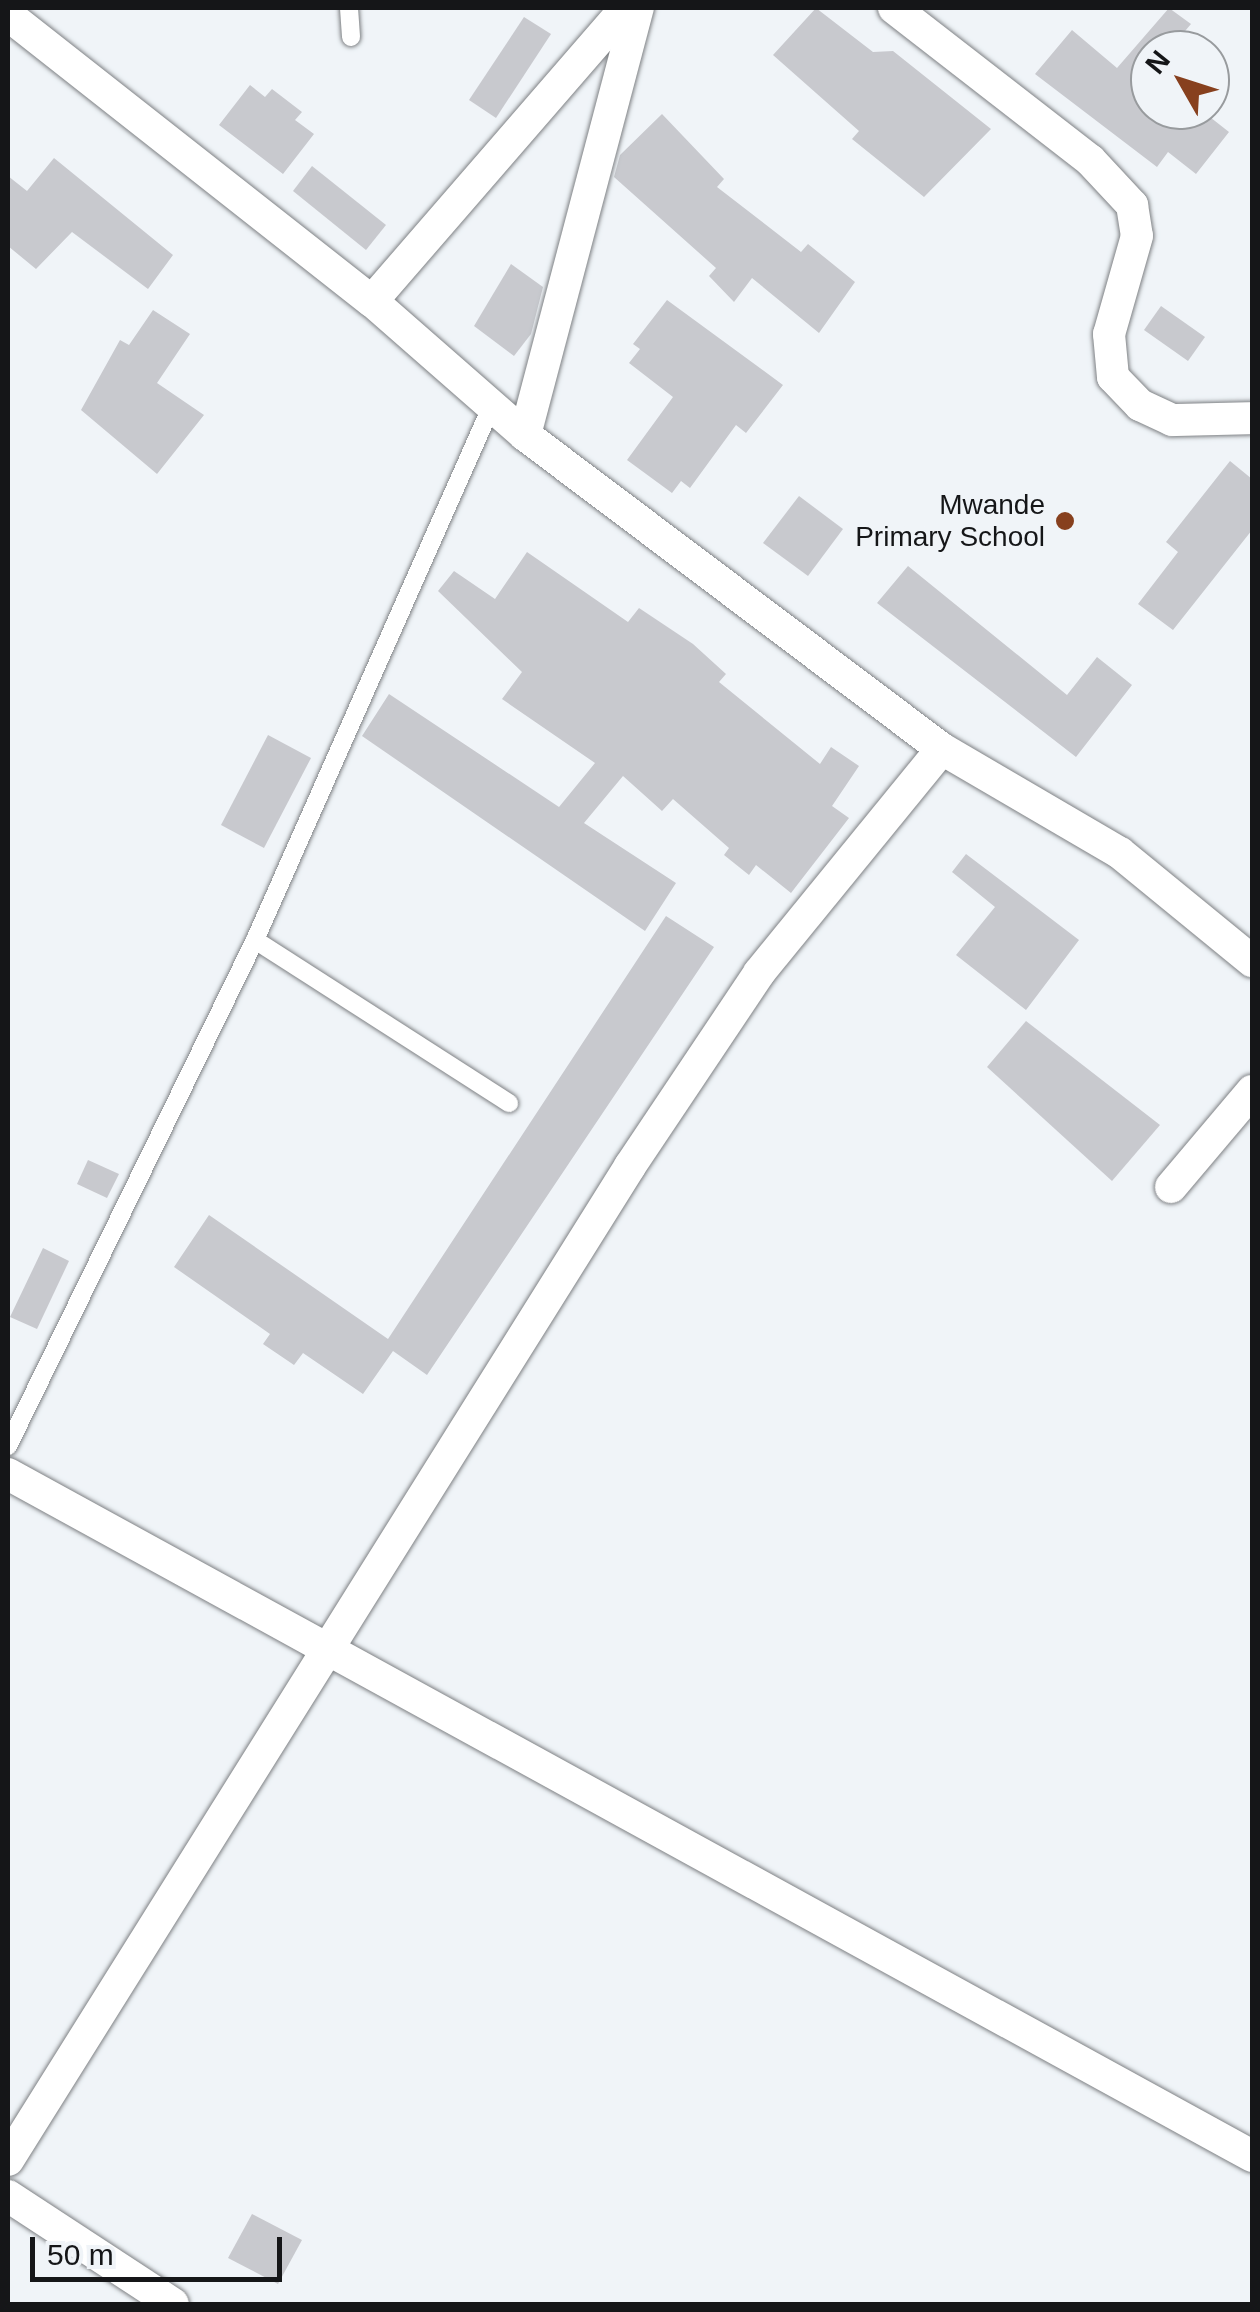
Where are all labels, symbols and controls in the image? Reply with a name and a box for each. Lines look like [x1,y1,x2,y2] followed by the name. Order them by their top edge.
[1130,30,1230,130] north arrow
[1139,44,1176,80] text: N
[855,488,1045,554] place label: Mwande Primary School
[1054,510,1076,532] marker: Mwande Primary School
[35,2217,288,2279] scale bar
[47,2238,114,2271] text: 50 m

